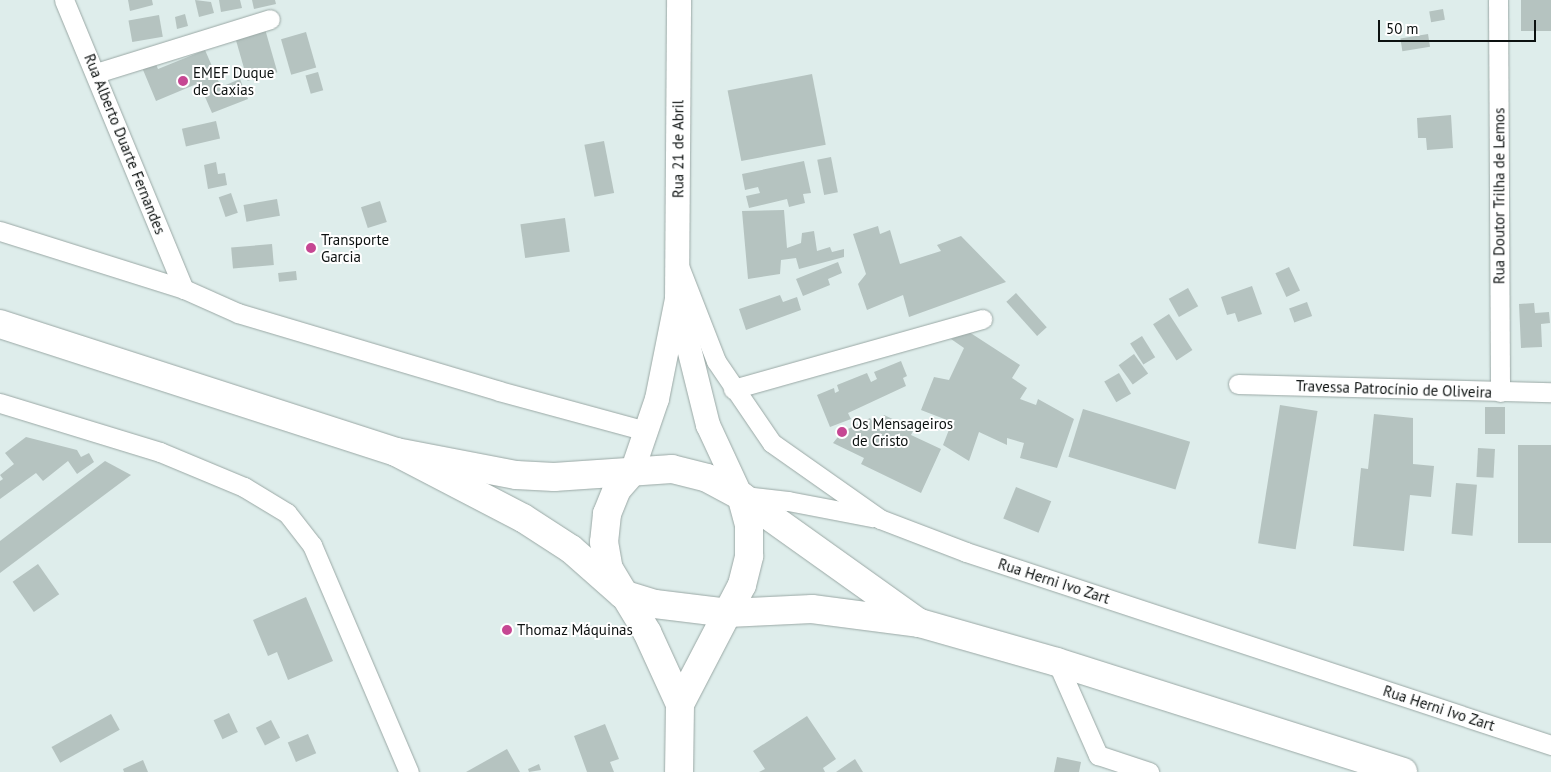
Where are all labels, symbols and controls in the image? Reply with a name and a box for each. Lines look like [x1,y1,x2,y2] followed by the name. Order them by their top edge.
[1381,10,1538,42] scale bar
[1386,19,1419,38] text: 50 m
[80,51,170,237] street label: Rua Alberto Duarte Fernandes
[193,63,274,98] place label: EMEF Duque de Caxias
[177,75,189,87] marker: EMEF Duque de Caxias
[669,100,687,198] street label: Rua 21 de Abril
[1490,108,1508,284] street label: Rua Doutor Trilha de Lemos
[321,230,389,265] place label: Transporte Garcia
[305,242,317,254] marker: Transporte Garcia
[1296,377,1492,401] street label: Travessa Patrocínio de Oliveira
[852,414,953,449] place label: Os Mensageiros de Cristo
[836,426,848,438] marker: Os Mensageiros de Cristo
[996,554,1112,608] street label: Rua Herni Ivo Zart
[517,621,633,639] place label: Thomaz Máquinas
[501,624,513,636] marker: Thomaz Máquinas
[1381,681,1497,735] street label: Rua Herni Ivo Zart

